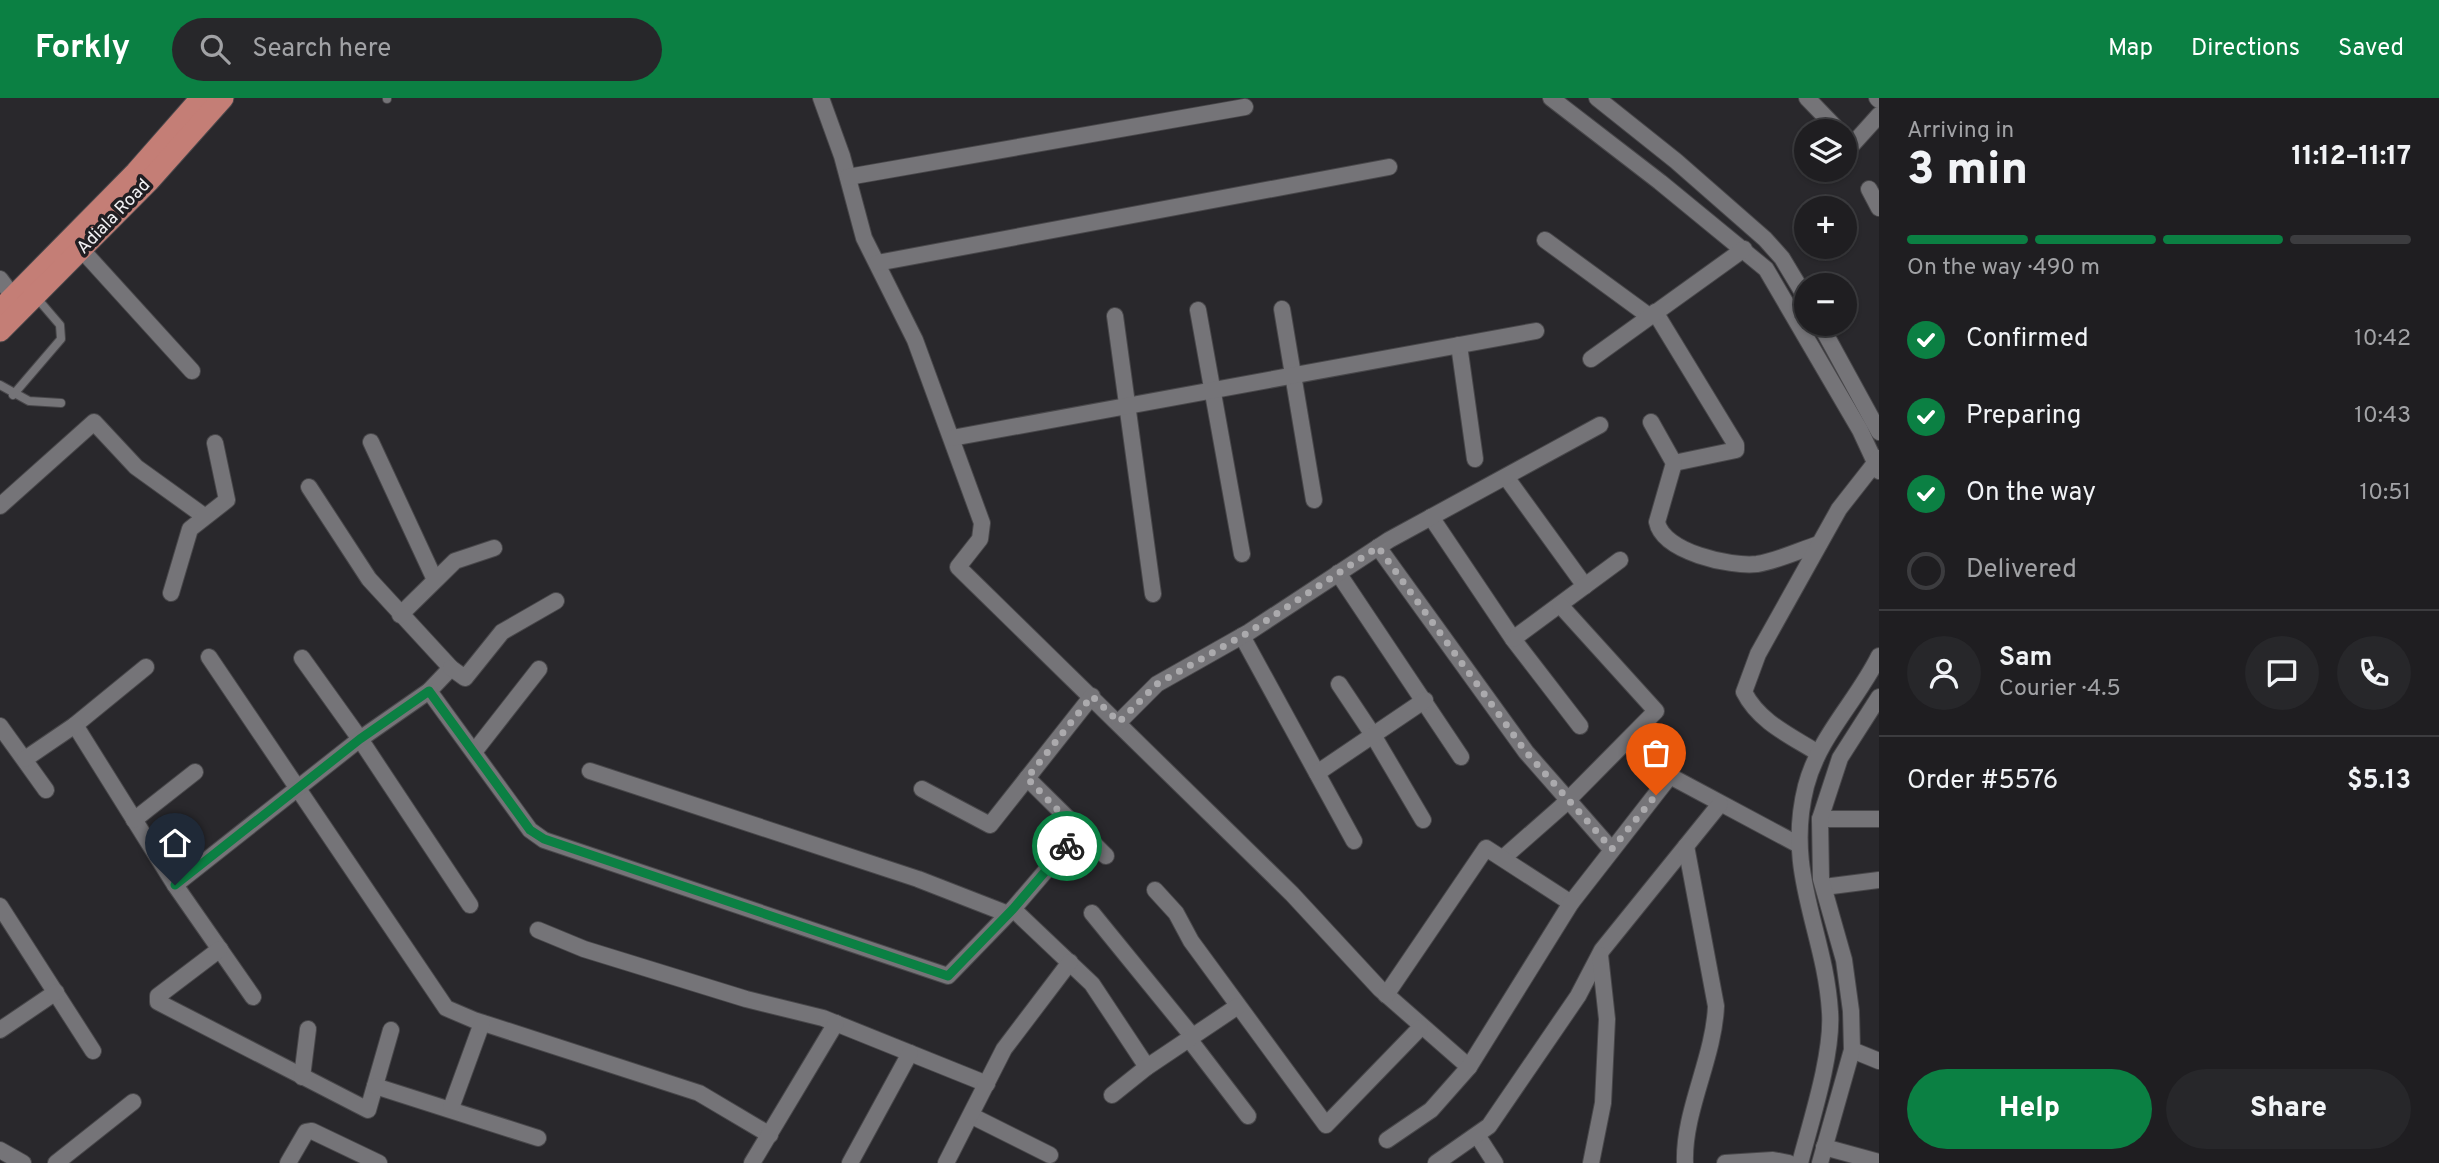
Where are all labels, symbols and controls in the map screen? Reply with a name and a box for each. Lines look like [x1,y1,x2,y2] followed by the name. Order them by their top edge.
[172,18,662,81] search box
[35,28,130,70] text: Forkly
[196,30,234,68] icon: search
[252,33,391,66] text: Search here
[2108,34,2153,64] text: Map
[2191,34,2300,64] text: Directions
[2338,34,2404,64] text: Saved
[1907,117,2014,146] text: Arriving in
[1794,119,1857,336] map controls
[1794,119,1857,182] button: layers
[2291,141,2411,174] text: 11:12–11:17
[1907,142,2028,201] text: 3 min
[72,174,156,260] street label: Adiala Road
[1794,196,1857,259] button: +
[1907,254,2100,283] text: On the way · 490 m
[1794,273,1857,336] button: −
[1907,321,1945,359] icon: check
[1966,323,2089,356] text: Confirmed
[2354,325,2411,354] text: 10:42
[1907,398,1945,436] icon: check
[1966,400,2081,433] text: Preparing
[2354,402,2411,431] text: 10:43
[1907,475,1945,513] icon: check
[1966,477,2096,510] text: On the way
[2360,479,2411,508] text: 10:51
[1966,554,2077,587] text: Delivered
[1907,636,1981,710] button: person
[2245,636,2319,710] button: chat
[2337,636,2411,710] button: phone
[1999,642,2052,675] text: Sam
[1999,675,2121,704] text: Courier · 4.5
[1626,723,1686,795] pin
[1637,734,1675,772] icon: bag
[1907,765,2058,798] text: Order #5576
[2347,765,2411,798] text: $5.13
[1032,811,1102,881] courier
[145,813,205,885] pin
[156,824,194,862] icon: home
[1048,827,1086,865] icon: bike
[1907,1069,2152,1149] button: Help
[2166,1069,2411,1149] button: Share

